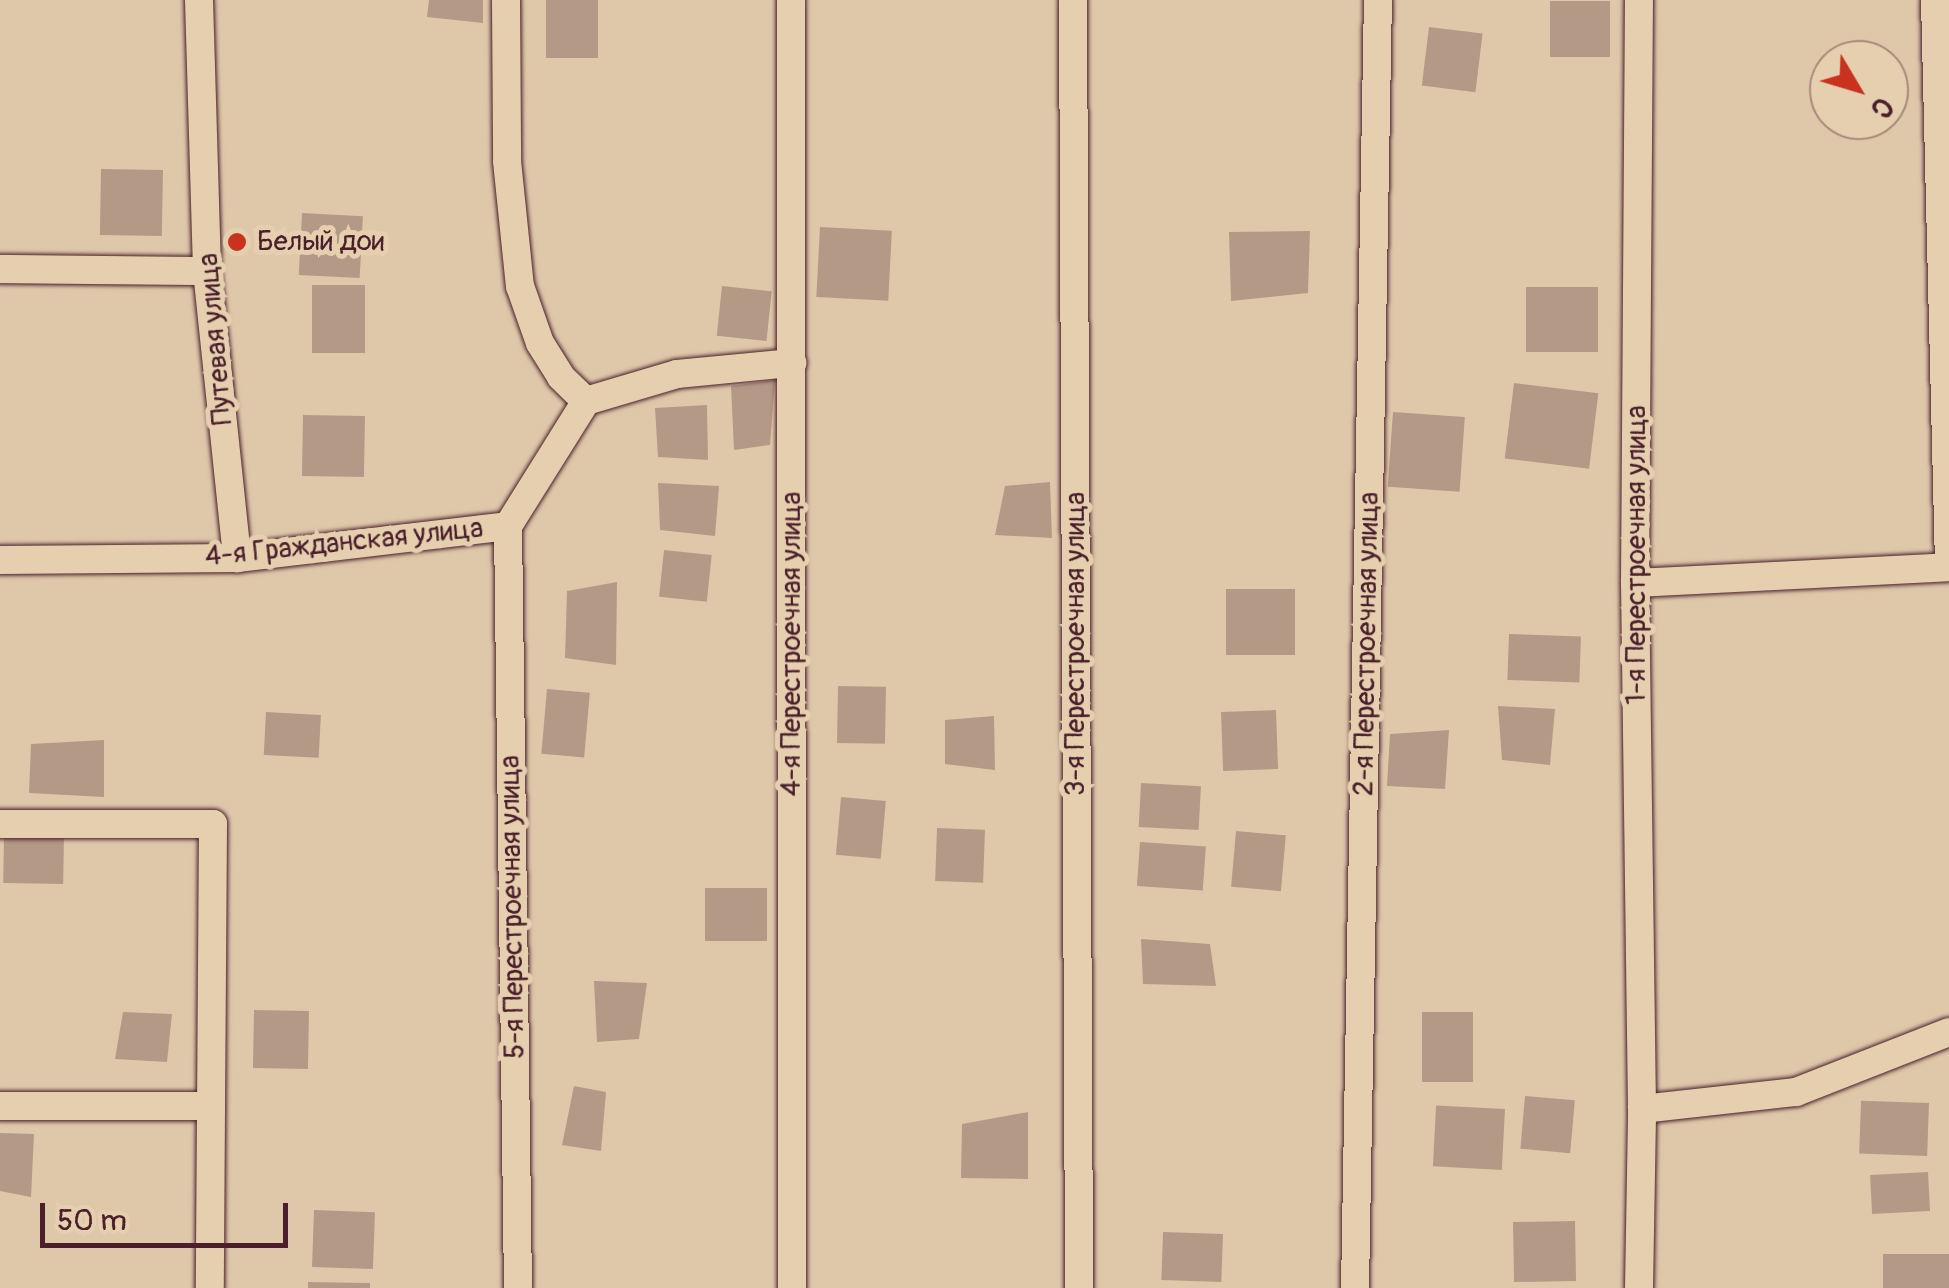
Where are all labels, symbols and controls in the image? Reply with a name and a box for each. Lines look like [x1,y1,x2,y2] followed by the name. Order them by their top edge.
[1809,40,1909,140] north arrow
[1862,90,1901,125] text: С
[257,225,384,259] place label: Белый дои
[226,231,248,253] marker: Белый дои
[192,252,240,426] street label: Путевая улица
[1620,405,1654,705] street label: 1-я Перестроечная улица
[775,492,809,796] street label: 4-я Перестроечная улица
[1059,492,1093,796] street label: 3-я Перестроечная улица
[1348,492,1386,796] street label: 2-я Перестроечная улица
[203,512,485,574] street label: 4-я Гражданская улица
[494,755,532,1059] street label: 5-я Перестроечная улица
[45,1183,292,1245] scale bar
[57,1202,127,1239] text: 50 m

